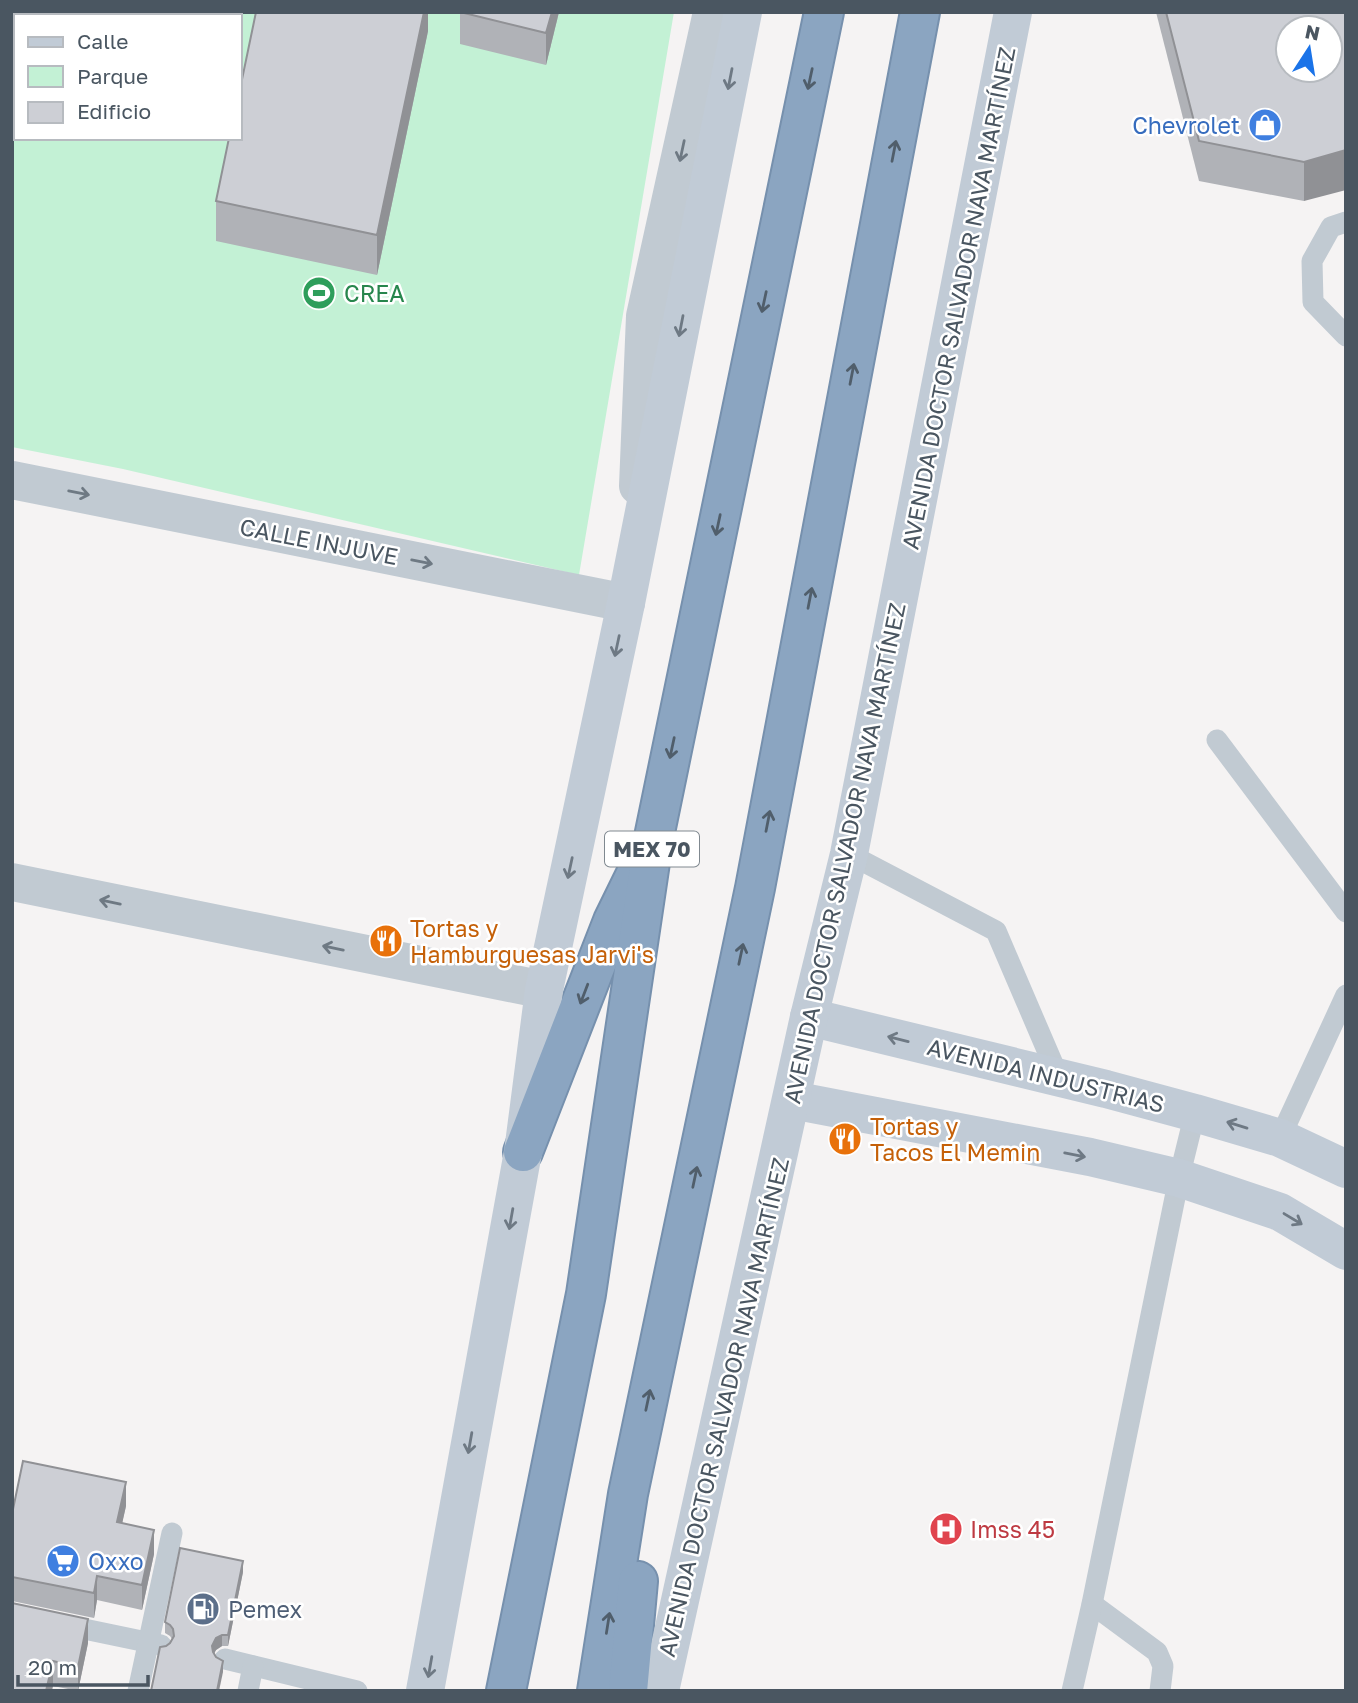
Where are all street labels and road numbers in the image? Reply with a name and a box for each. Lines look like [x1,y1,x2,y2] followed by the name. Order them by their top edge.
[895,44,1021,552] street label: AVENIDA DOCTOR SALVADOR NAVA MARTÍNEZ
[238,512,400,570] street label: CALLE INJUVE
[777,600,911,1106] street label: AVENIDA DOCTOR SALVADOR NAVA MARTÍNEZ
[605,832,699,866] road number: MEX 70
[925,1032,1167,1118] street label: AVENIDA INDUSTRIAS
[652,1155,794,1659] street label: AVENIDA DOCTOR SALVADOR NAVA MARTÍNEZ

